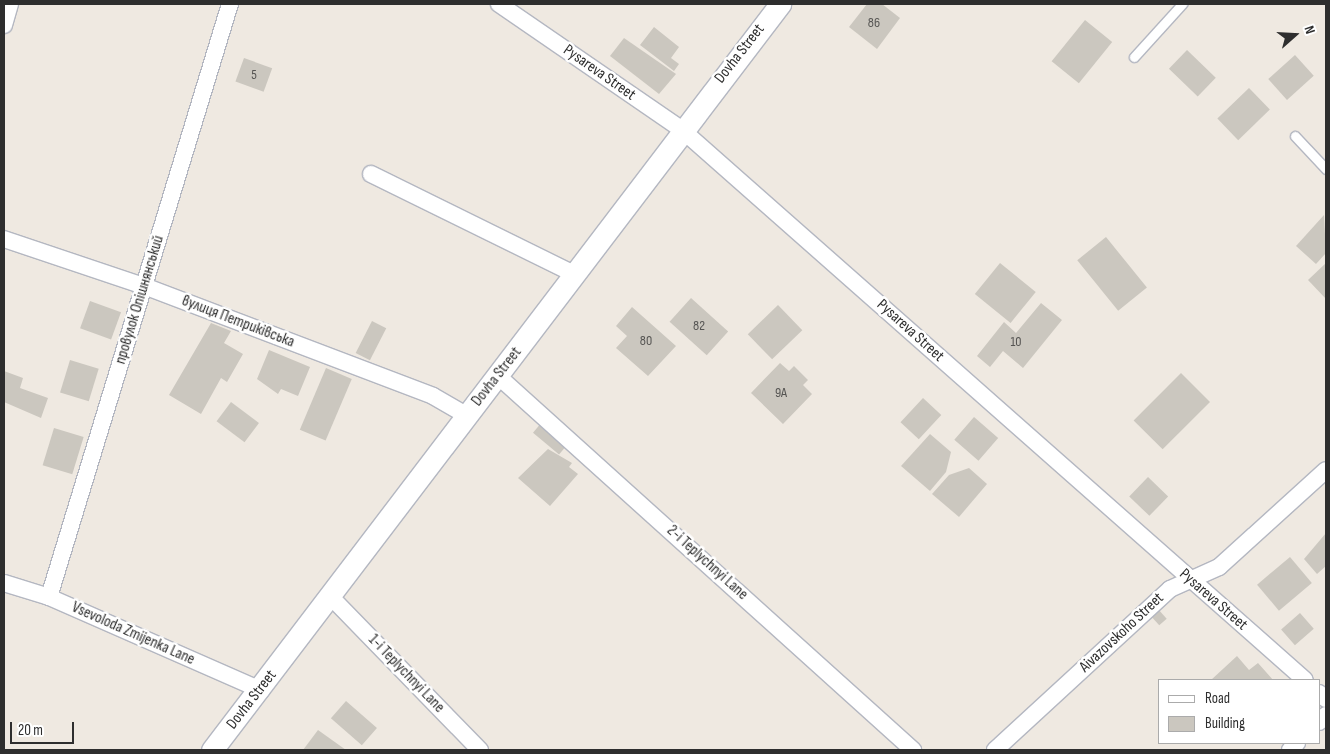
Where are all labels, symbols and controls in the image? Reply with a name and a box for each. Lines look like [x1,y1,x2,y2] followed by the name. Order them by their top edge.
[1270,10,1320,60] north arrow
[868,15,880,31] house number: 86
[711,21,769,87] street label: Dovha Street
[1300,24,1319,36] text: N
[559,41,639,105] street label: Pysareva Street
[251,67,257,83] house number: 5
[111,233,169,367] street label: провулок Опішнянський
[179,292,297,352] street label: вулиця Петриківська
[872,296,948,366] street label: Pysareva Street
[693,318,705,334] house number: 82
[640,333,652,349] house number: 80
[1010,334,1022,350] house number: 10
[468,344,526,410] street label: Dovha Street
[775,385,787,401] house number: 9А
[662,522,752,604] street label: 2-i Teplychnyi Lane
[1175,565,1251,635] street label: Pysareva Street
[1076,589,1168,677] street label: Aivazovskoho Street
[68,598,198,670] street label: Vsevoloda Zmijenka Lane
[364,631,448,717] street label: 1-i Teplychnyi Lane
[223,667,281,733] street label: Dovha Street
[1158,679,1320,744] legend
[1205,689,1230,708] text: Road
[12,712,76,744] scale bar
[1205,714,1245,733] text: Building
[18,721,43,740] text: 20 m

